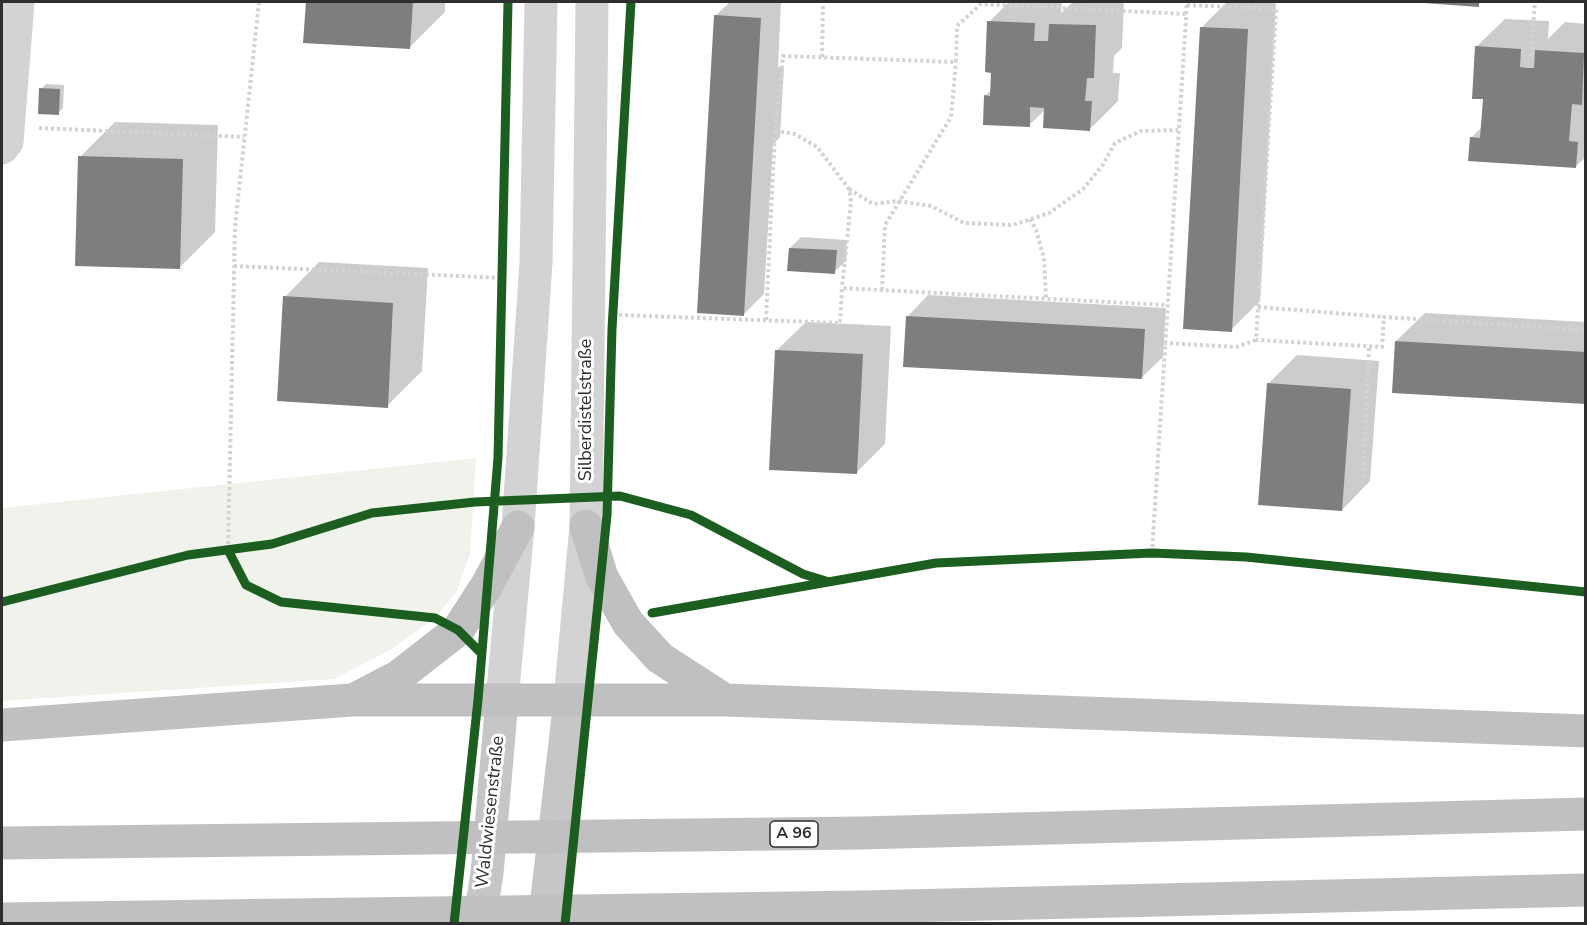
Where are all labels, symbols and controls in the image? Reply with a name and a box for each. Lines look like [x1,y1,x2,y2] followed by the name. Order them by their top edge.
[576,339,598,481] street label: Silberdistelstraße
[472,735,510,889] street label: Waldwiesenstraße
[770,821,818,847] road number: A 96

